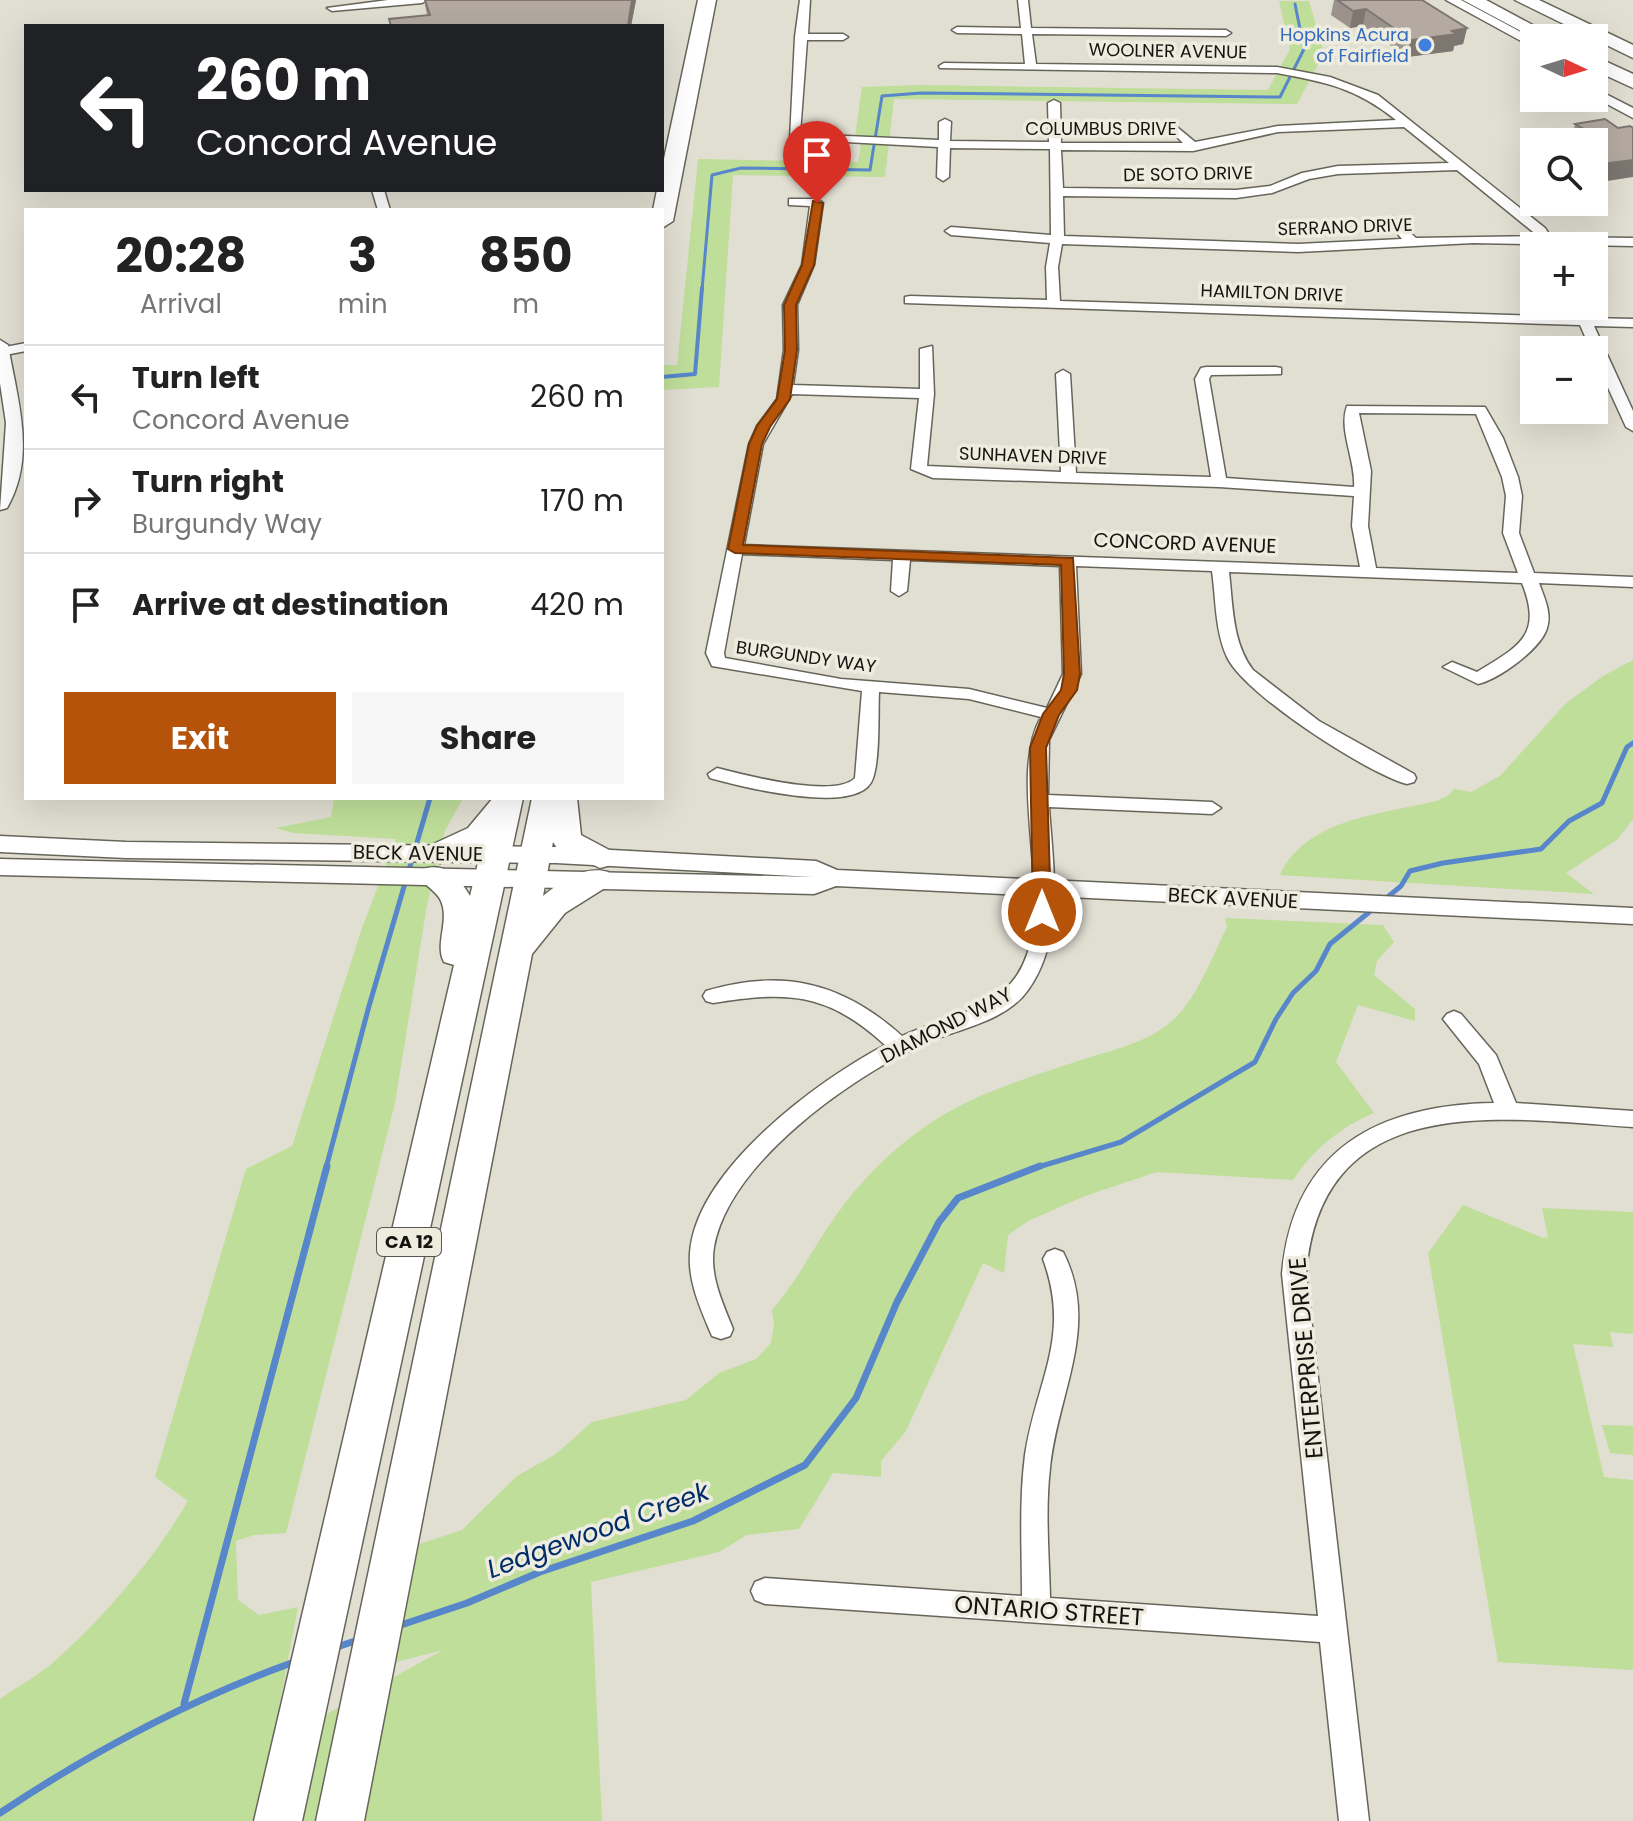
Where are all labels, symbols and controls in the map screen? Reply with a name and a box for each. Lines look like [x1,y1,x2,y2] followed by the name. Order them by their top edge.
[1280,22,1409,68] place label: Hopkins Acura of Fairfield
[1520,24,1608,112] north arrow
[1520,24,1608,424] map controls
[1416,36,1434,54] marker: Hopkins Acura of Fairfield
[1088,37,1248,64] street label: WOOLNER AVENUE
[196,41,371,120] text: 260 m
[64,56,168,160] icon: left
[1025,116,1177,141] street label: COLUMBUS DRIVE
[196,117,497,168] text: Concord Avenue
[783,121,851,203] pin
[1520,128,1608,216] button: search
[795,133,839,177] icon: arrive
[1123,160,1253,187] street label: DE SOTO DRIVE
[1277,212,1413,241] street label: SERRANO DRIVE
[115,222,246,289] text: 20:28
[348,222,377,289] text: 3
[479,222,573,289] text: 850
[1520,232,1608,320] button: +
[1200,278,1344,307] street label: HAMILTON DRIVE
[140,286,222,322] text: Arrival
[338,286,388,322] text: min
[512,286,539,322] text: m
[1520,336,1608,424] button: −
[132,356,260,399] text: Turn left
[64,375,108,419] icon: left
[530,375,624,418] text: 260 m
[132,402,350,438] text: Concord Avenue
[958,440,1108,471] street label: SUNHAVEN DRIVE
[132,460,284,503] text: Turn right
[64,479,108,523] icon: right
[540,479,624,522] text: 170 m
[132,506,322,542] text: Burgundy Way
[1093,526,1277,560] street label: CONCORD AVENUE
[64,583,108,627] icon: arrive
[132,583,449,626] text: Arrive at destination
[530,583,624,626] text: 420 m
[734,634,878,679] street label: BURGUNDY WAY
[64,692,336,784] button: Exit
[352,692,624,784] button: Share
[353,838,483,868] street label: BECK AVENUE
[1000,870,1084,954] position arrow
[1167,881,1299,915] street label: BECK AVENUE
[876,980,1017,1070] street label: DIAMOND WAY
[377,1228,441,1256] road number: CA 12
[1280,1256,1331,1460] street label: ENTERPRISE DRIVE
[482,1473,716,1587] water label: Ledgewood Creek
[953,1587,1145,1634] street label: ONTARIO STREET

